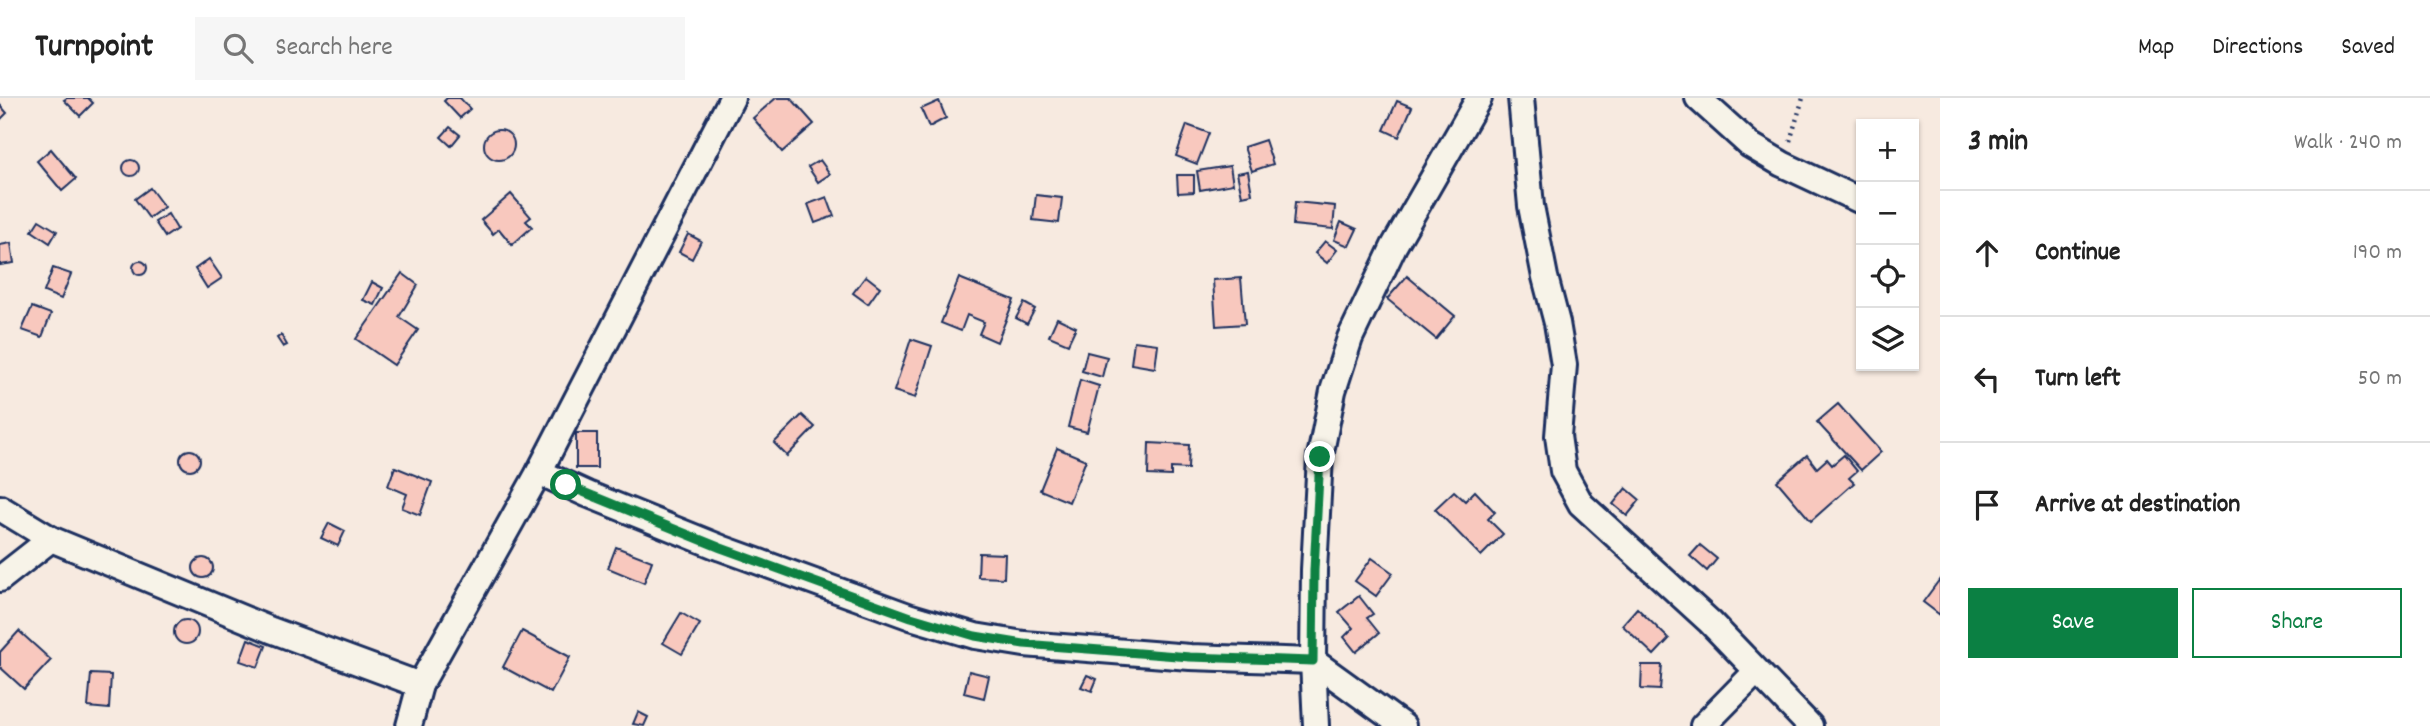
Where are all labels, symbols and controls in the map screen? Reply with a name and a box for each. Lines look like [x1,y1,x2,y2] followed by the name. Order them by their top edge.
[195,17,685,80] search box
[35,25,153,72] text: Turnpoint
[219,29,257,67] icon: search
[275,30,393,67] text: Search here
[2138,31,2174,65] text: Map
[2212,31,2303,65] text: Directions
[2341,31,2395,65] text: Saved
[1856,119,1919,371] map controls
[1856,119,1919,182] button: +
[1968,122,2028,165] text: 3 min
[2294,127,2402,160] text: Walk · 240 m
[1856,182,1919,245] button: −
[1968,234,2006,272] icon: ahead
[2035,235,2120,272] text: Continue
[2353,237,2402,270] text: 190 m
[1856,245,1919,308] button: locate
[1856,308,1919,371] button: layers
[1968,360,2006,398] icon: left
[2035,361,2121,398] text: Turn left
[2358,363,2402,396] text: 50 m
[1304,441,1335,472] route end
[550,469,581,500] route start
[1968,486,2006,524] icon: arrive
[2035,487,2240,524] text: Arrive at destination
[1968,588,2178,658] button: Save
[2192,588,2402,658] button: Share

